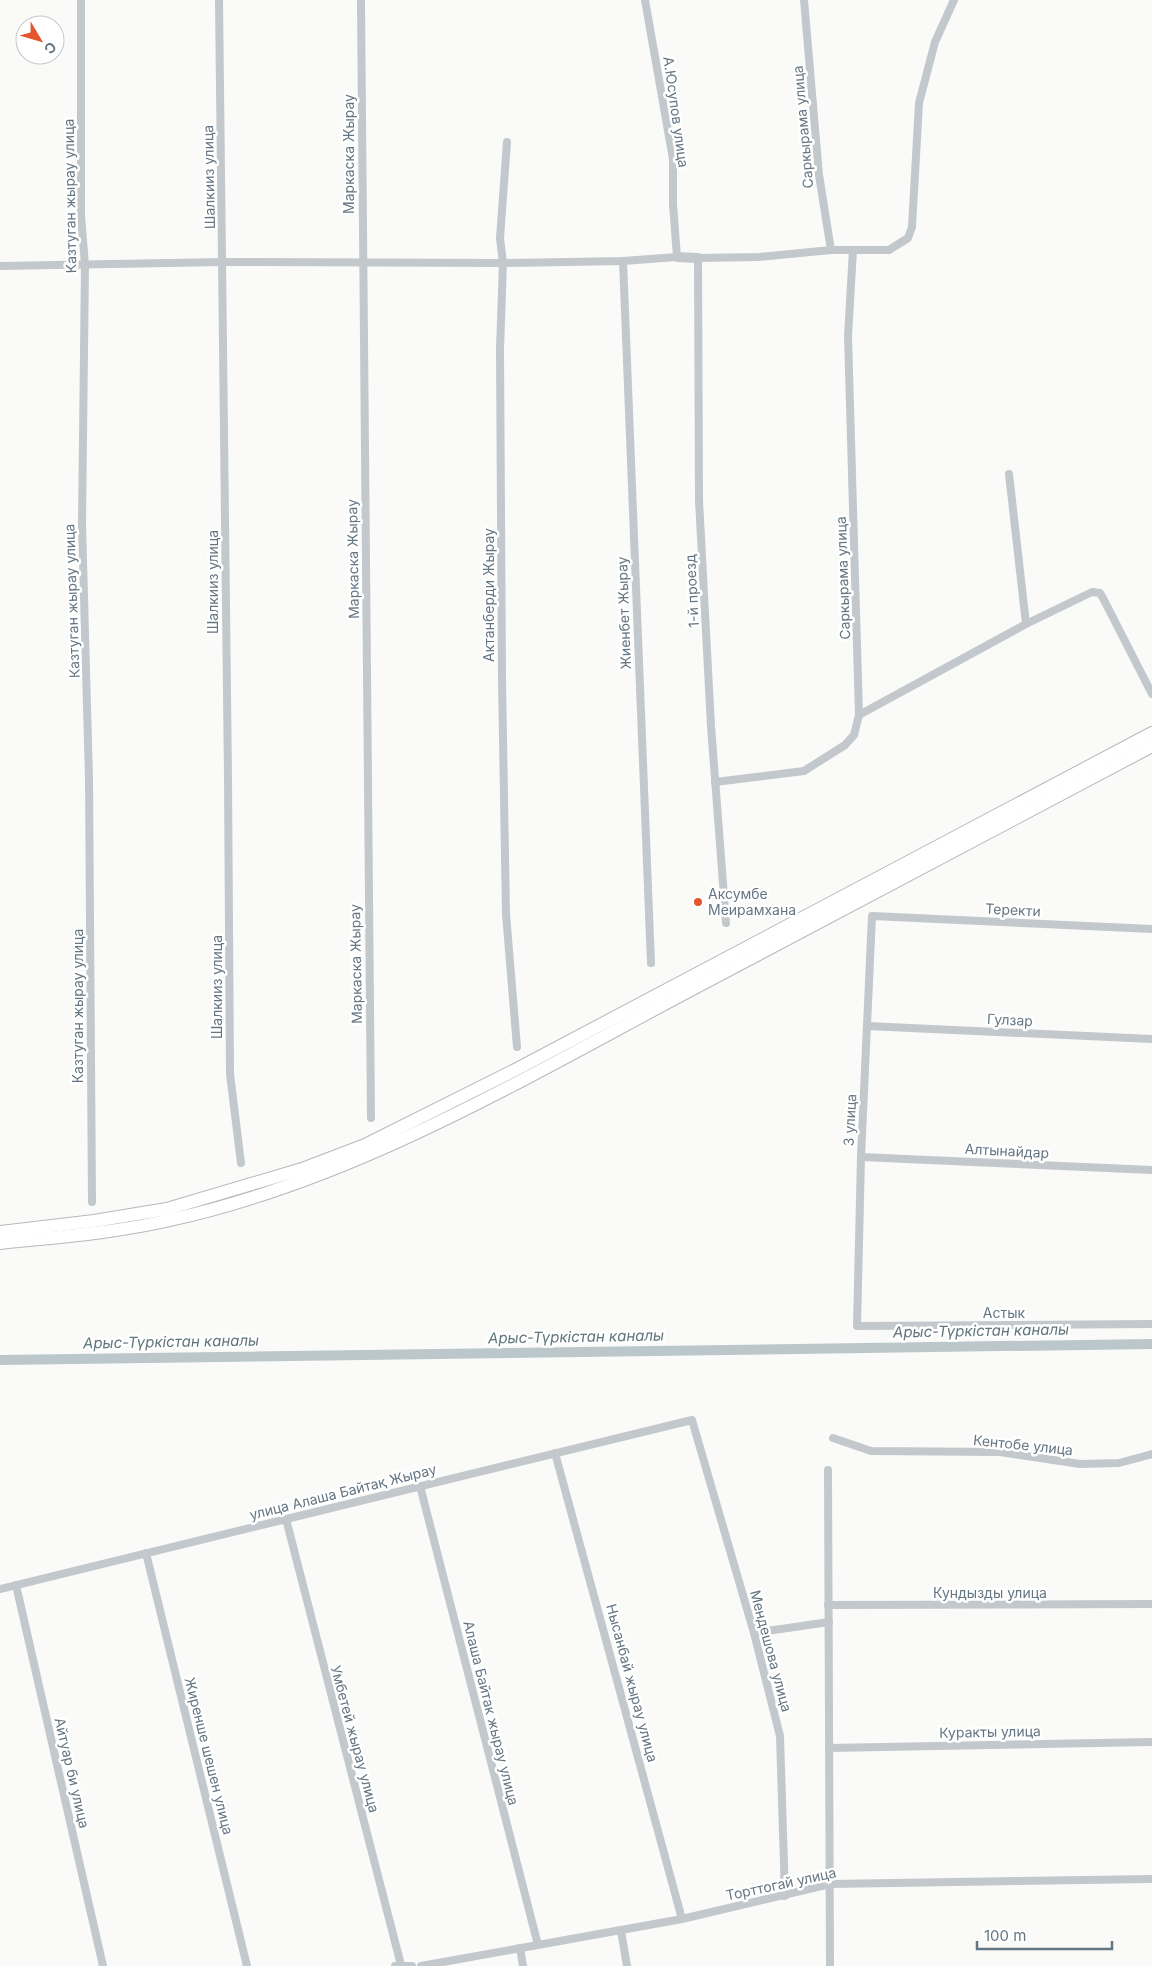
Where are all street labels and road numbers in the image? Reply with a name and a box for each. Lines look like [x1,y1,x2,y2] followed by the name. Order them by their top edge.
[660,55,693,168] street label: А.Юсупов улица
[789,65,816,189] street label: Саркырама улица
[340,94,357,214] street label: Маркаска Жырау
[60,119,79,273] street label: Казтуган жырау улица
[199,125,218,229] street label: Шалкииз улица
[343,499,362,619] street label: Маркаска Жырау
[832,516,853,640] street label: Саркырама улица
[60,523,83,679] street label: Казтуган жырау улица
[480,528,497,662] street label: Актанберди Жырау
[204,530,221,634] street label: Шалкииз улица
[681,554,702,628] street label: 1-й проезд
[613,556,634,670] street label: Жиенбет Жырау
[985,900,1041,919] street label: Теректи
[346,904,365,1024] street label: Маркаска Жырау
[69,929,86,1083] street label: Казтуган жырау улица
[208,935,225,1039] street label: Шалкииз улица
[987,1010,1033,1029] street label: Гулзар
[840,1093,859,1147] street label: 3 улица
[964,1140,1050,1161] street label: Алтынайдар
[983,1304,1026,1321] street label: Астык
[972,1431,1074,1458] street label: Кентобе улица
[248,1460,438,1523] street label: улица Алаша Байтақ Жырау
[933,1584,1047,1601] street label: Кундызды улица
[747,1588,796,1714] street label: Мендешова улица
[603,1602,662,1764] street label: Нысанбай жырау улица
[460,1619,523,1807] street label: Алаша Байтак жырау улица
[328,1663,383,1814] street label: Умбетей жырау улица
[182,1675,237,1836] street label: Жиренше шешен улица
[51,1716,93,1830] street label: Айтуар би улица
[939,1722,1041,1741] street label: Куракты улица
[724,1864,838,1904] street label: Торттогай улица

